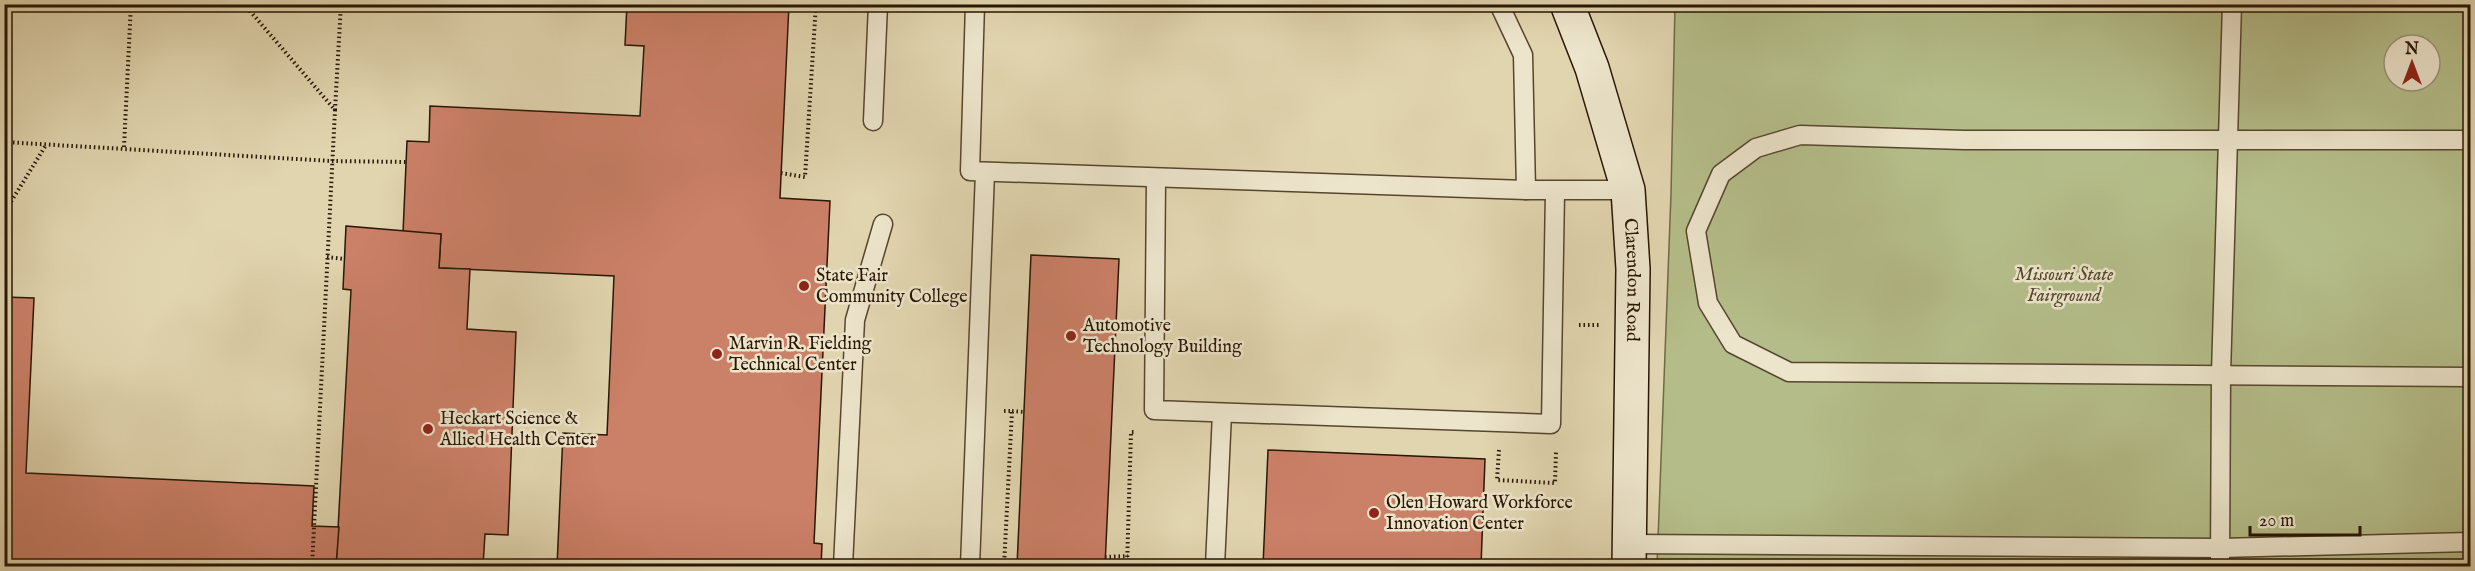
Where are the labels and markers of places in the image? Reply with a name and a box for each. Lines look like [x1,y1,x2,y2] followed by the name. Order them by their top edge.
[816,265,967,309] place label: State Fair Community College
[797,279,811,293] marker: State Fair Community College
[1082,315,1242,359] place label: Automotive Technology Building
[1064,329,1078,343] marker: Automotive Technology Building
[729,333,872,377] place label: Marvin R. Fielding Technical Center
[710,347,724,361] marker: Marvin R. Fielding Technical Center
[439,408,597,452] place label: Heckart Science & Allied Health Center
[421,422,435,436] marker: Heckart Science & Allied Health Center
[1386,492,1573,536] place label: Olen Howard Workforce Innovation Center
[1367,506,1381,520] marker: Olen Howard Workforce Innovation Center

